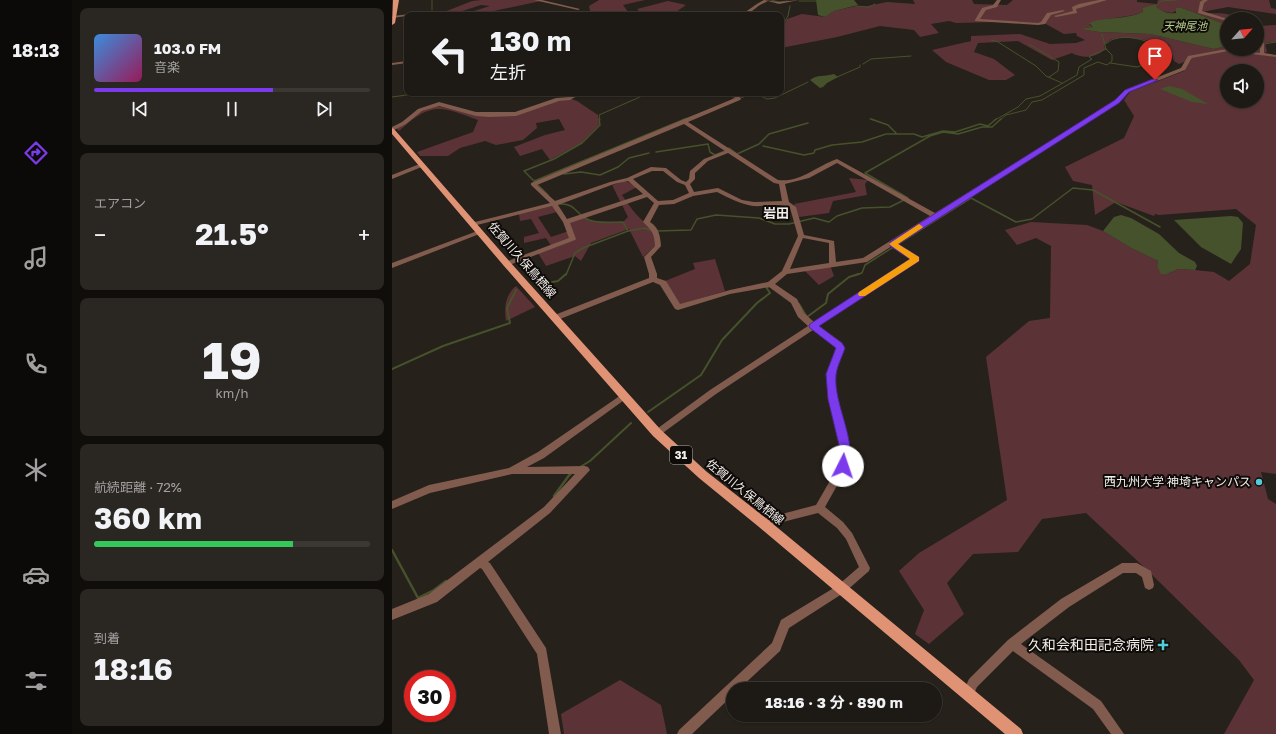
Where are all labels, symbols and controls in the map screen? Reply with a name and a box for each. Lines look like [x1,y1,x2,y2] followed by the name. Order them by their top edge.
[1220,12,1264,56] north arrow
[1220,12,1264,108] map controls
[1163,19,1208,32] water label: 天神尾池
[490,24,571,57] text: 130 m
[424,28,476,80] icon: left
[13,39,59,61] text: 18:13
[154,39,221,57] text: 103.0 FM
[1138,39,1172,80] pin
[1144,45,1166,67] icon: arrive
[154,59,180,75] text: 音楽
[490,61,526,83] text: 左折
[1220,64,1264,108] button: sound
[129,98,151,120] icon: previous
[221,98,243,120] icon: pause
[313,98,335,120] icon: next
[22,139,50,167] icon: directions
[94,195,146,211] text: エアコン
[763,205,789,221] district label: 岩田
[195,216,269,252] text: 21.5°
[485,219,560,301] street label: 佐賀川久保鳥栖線
[94,221,106,248] text: −
[358,221,370,248] text: +
[22,244,50,272] icon: music
[202,328,262,390] text: 19
[22,350,50,378] icon: phone
[215,385,249,401] text: km/h
[822,445,864,487] position arrow
[670,446,692,464] road number: 31
[22,456,50,484] icon: climate
[703,456,787,528] street label: 佐賀川久保鳥栖線
[1104,474,1251,489] place label: 西九州大学 神埼キャンパス
[1254,477,1264,487] marker: 西九州大学 神埼キャンパス
[94,479,182,495] text: 航続距離 · 72%
[94,500,202,536] text: 360 km
[22,561,50,589] icon: car
[94,630,120,646] text: 到着
[1028,636,1154,653] place label: 久和会和田記念病院
[1157,639,1169,651] marker: 久和会和田記念病院
[94,651,173,687] text: 18:16
[22,667,50,695] icon: filters
[404,670,456,722] speed limit sign: 30
[765,693,903,711] text: 18:16 · 3 分 · 890 m

